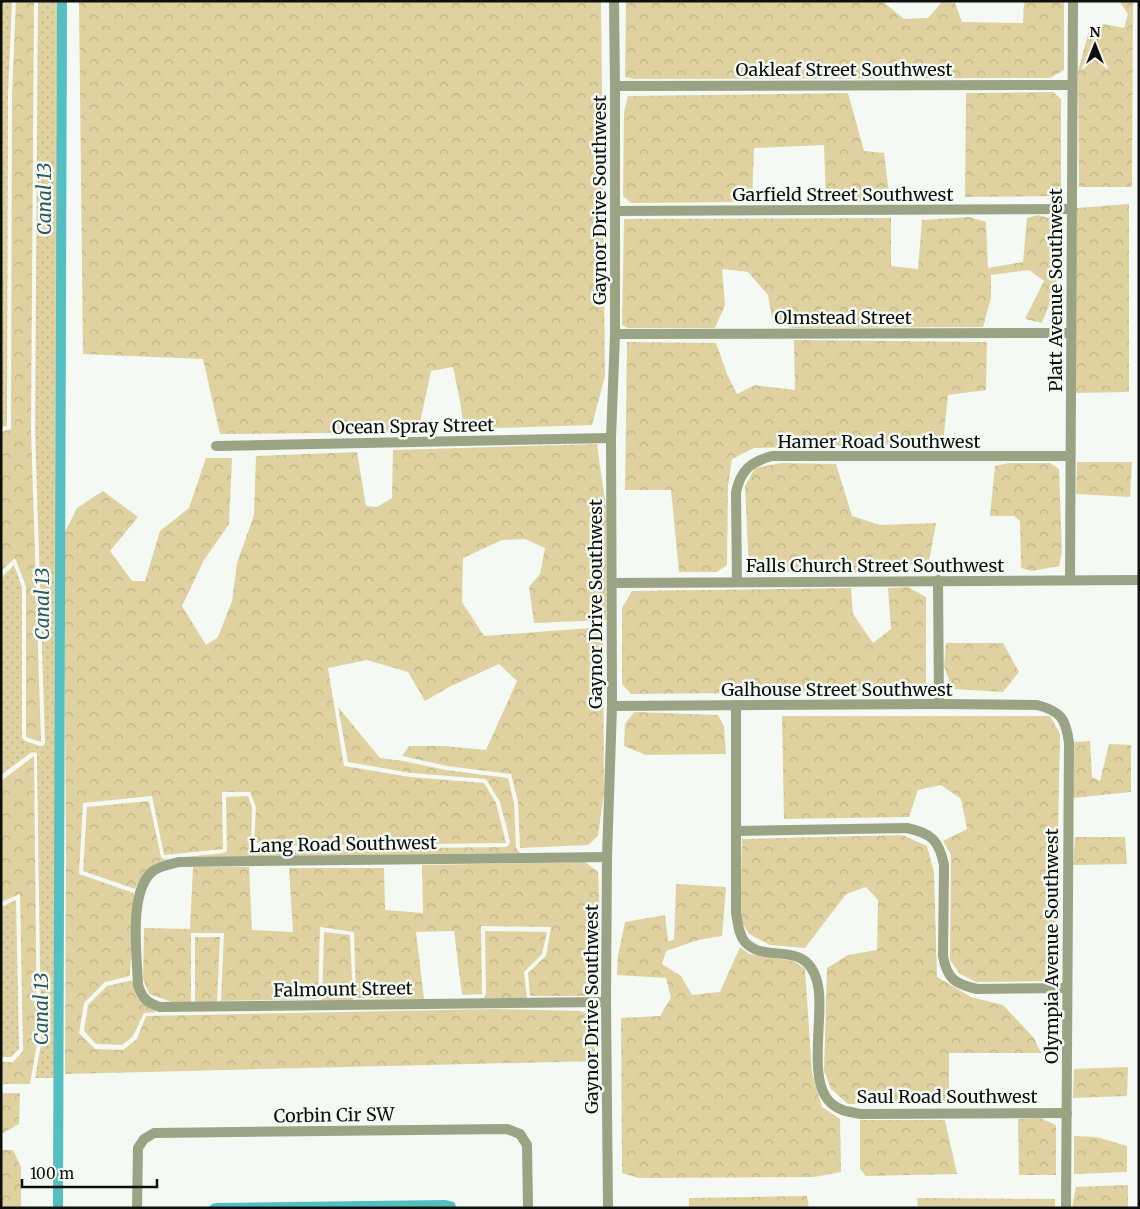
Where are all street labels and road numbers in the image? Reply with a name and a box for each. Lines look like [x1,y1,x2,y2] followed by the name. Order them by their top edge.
[735,58,953,81] street label: Oakleaf Street Southwest
[588,95,611,305] street label: Gaynor Drive Southwest
[733,183,953,206] street label: Garfield Street Southwest
[1044,188,1067,392] street label: Platt Avenue Southwest
[774,306,912,329] street label: Olmstead Street
[332,413,494,439] street label: Ocean Spray Street
[778,430,980,453] street label: Hamer Road Southwest
[584,499,607,709] street label: Gaynor Drive Southwest
[746,554,1004,577] street label: Falls Church Street Southwest
[721,678,953,701] street label: Galhouse Street Southwest
[1040,828,1063,1064] street label: Olympia Avenue Southwest
[249,831,437,857] street label: Lang Road Southwest
[580,904,603,1114] street label: Gaynor Drive Southwest
[273,976,413,1002] street label: Falmount Street
[857,1085,1037,1108] street label: Saul Road Southwest
[273,1102,396,1128] street label: Corbin Cir SW

